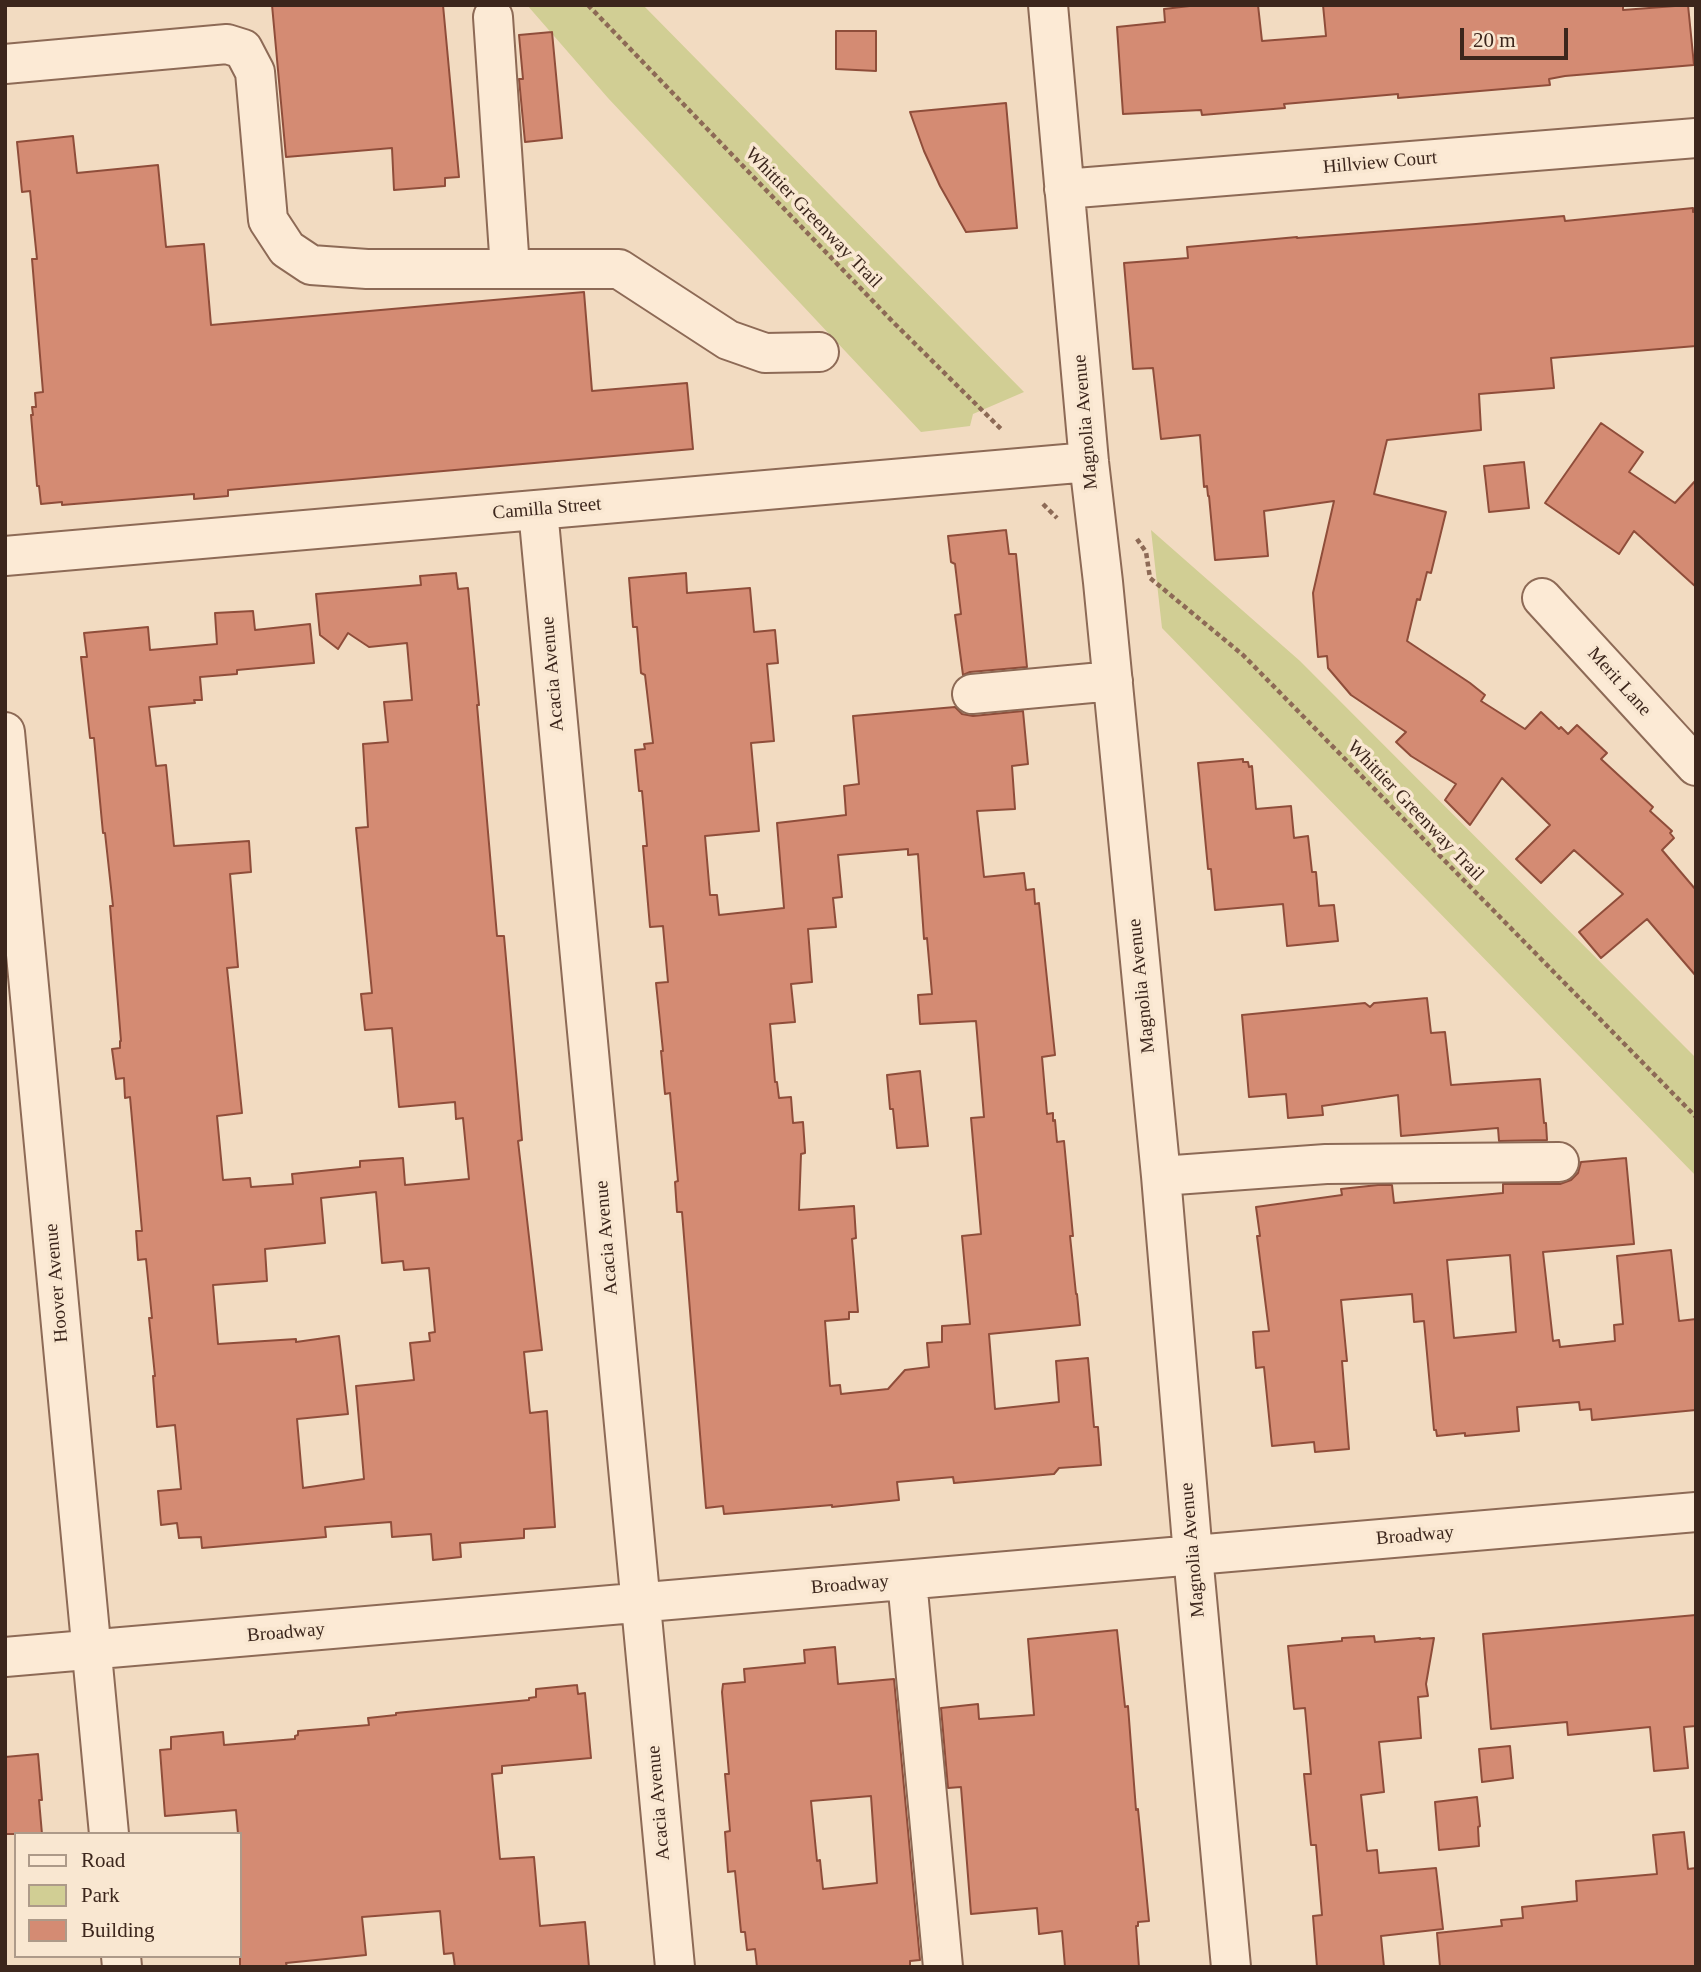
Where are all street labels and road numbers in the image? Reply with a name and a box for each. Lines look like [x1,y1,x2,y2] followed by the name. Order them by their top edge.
[740,143,886,293] street label: Whittier Greenway Trail
[1322,147,1438,179] street label: Hillview Court
[1069,354,1103,490] street label: Magnolia Avenue
[492,493,602,525] street label: Camilla Street
[537,616,569,732] street label: Acacia Avenue
[1582,643,1656,721] street label: Merit Lane
[1342,736,1488,886] street label: Whittier Greenway Trail
[1124,918,1160,1054] street label: Magnolia Avenue
[591,1180,623,1296] street label: Acacia Avenue
[40,1223,74,1343] street label: Hoover Avenue
[1176,1482,1210,1618] street label: Magnolia Avenue
[1375,1521,1455,1551] street label: Broadway
[810,1570,890,1600] street label: Broadway
[246,1618,326,1648] street label: Broadway
[643,1745,675,1861] street label: Acacia Avenue

